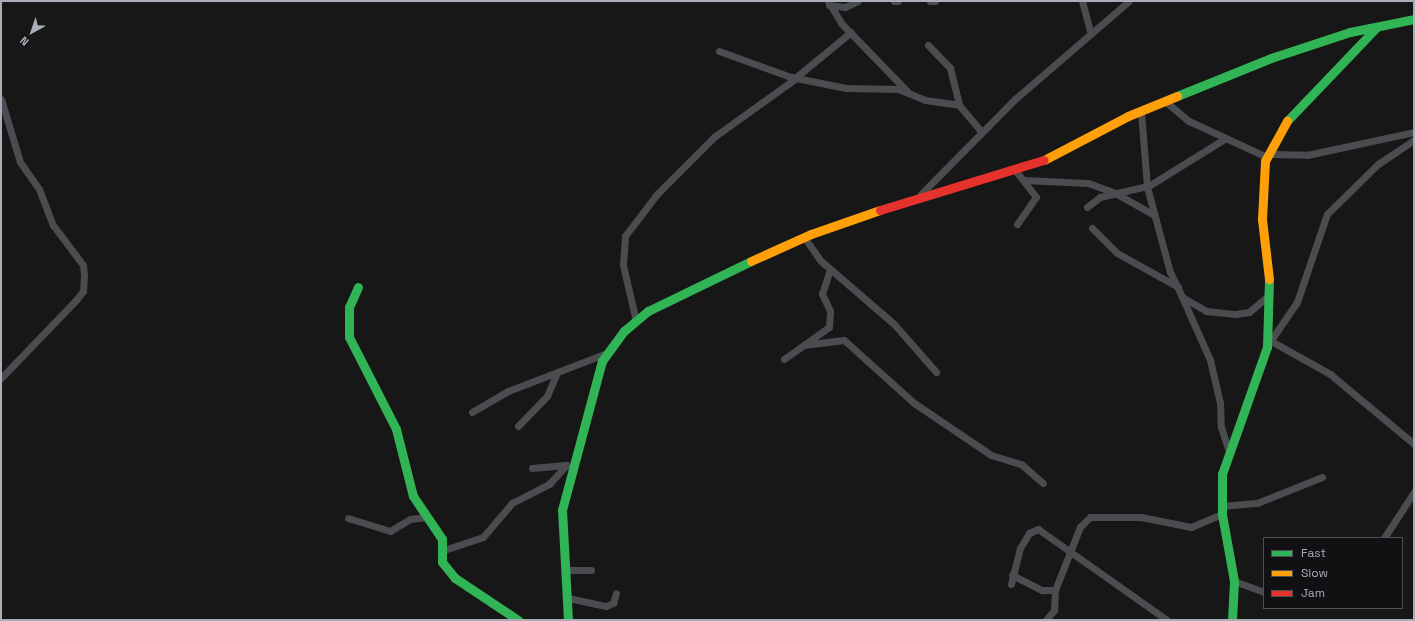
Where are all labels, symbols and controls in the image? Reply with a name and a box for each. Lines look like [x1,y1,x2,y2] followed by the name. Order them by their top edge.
[12,12,52,52] north arrow
[17,33,32,49] text: N
[1263,537,1403,609] legend
[1301,545,1326,561] text: Fast
[1301,565,1328,581] text: Slow
[1301,585,1325,601] text: Jam

